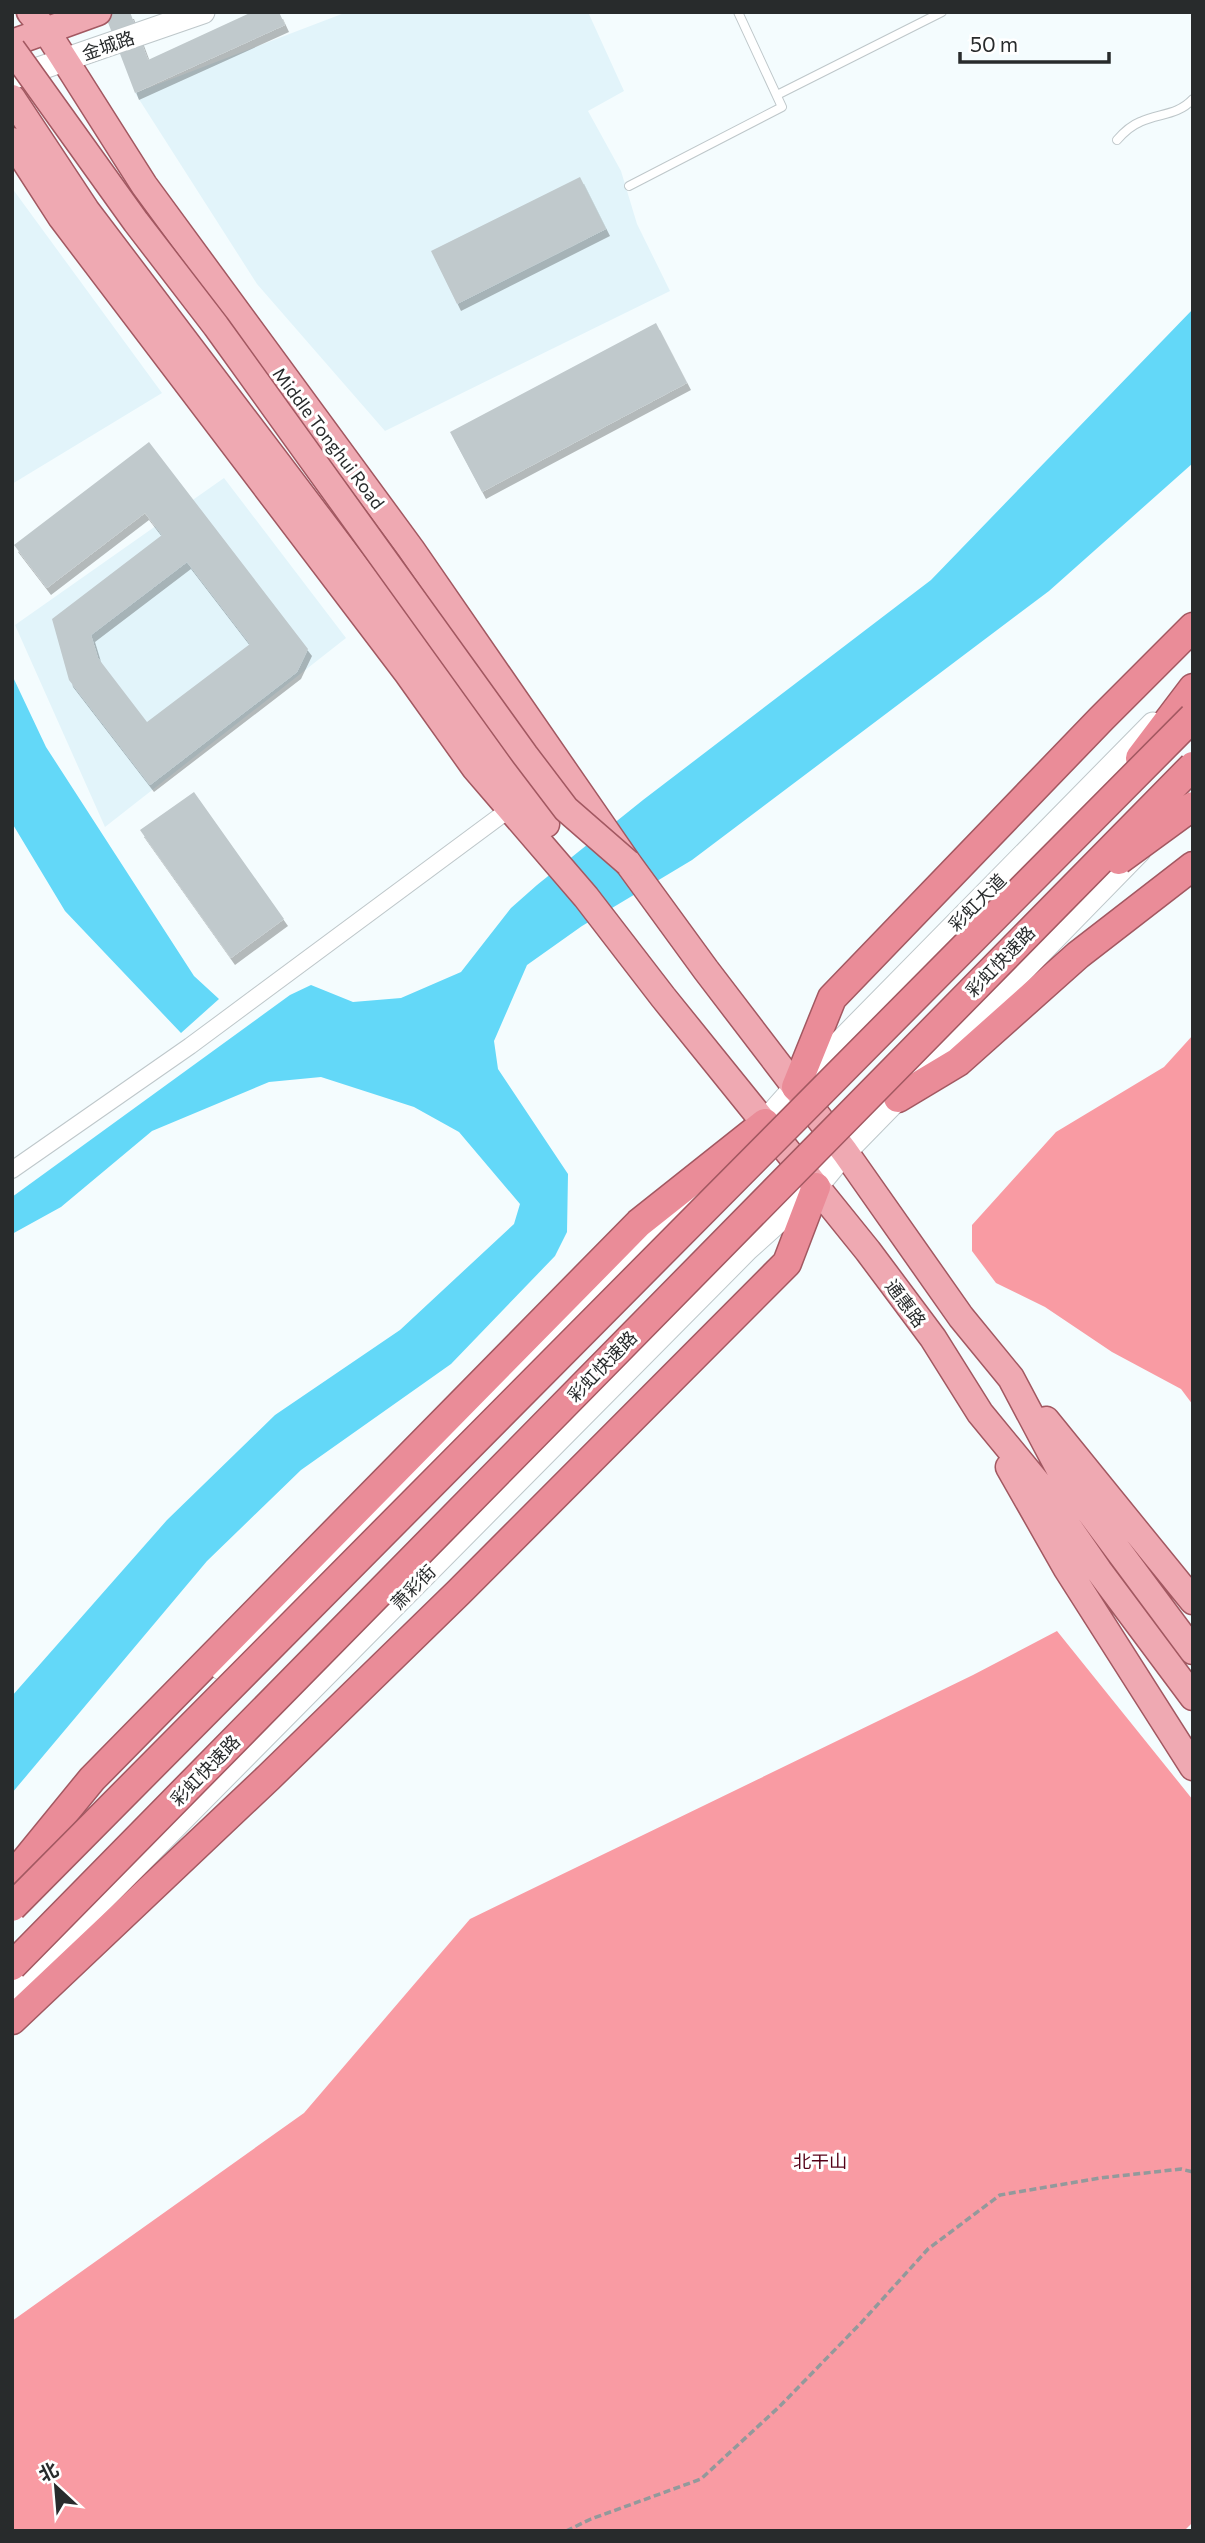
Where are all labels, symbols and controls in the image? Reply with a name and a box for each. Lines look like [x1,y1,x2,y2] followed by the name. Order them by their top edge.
[960,21,1109,65] scale bar
[79,26,137,64] street label: 金城路
[970,31,1018,56] text: 50 m
[269,363,389,513] street label: Middle Tonghui Road
[944,869,1010,935] street label: 彩虹大道
[961,921,1039,1001] street label: 彩虹快速路
[881,1275,931,1331] street label: 通惠路
[563,1326,641,1406] street label: 彩虹快速路
[386,1560,440,1614] street label: 萧彩街
[166,1730,244,1810] street label: 彩虹快速路
[793,2150,847,2172] park label: 北干山
[21,2452,91,2522] north arrow
[35,2457,62,2486] text: 北

